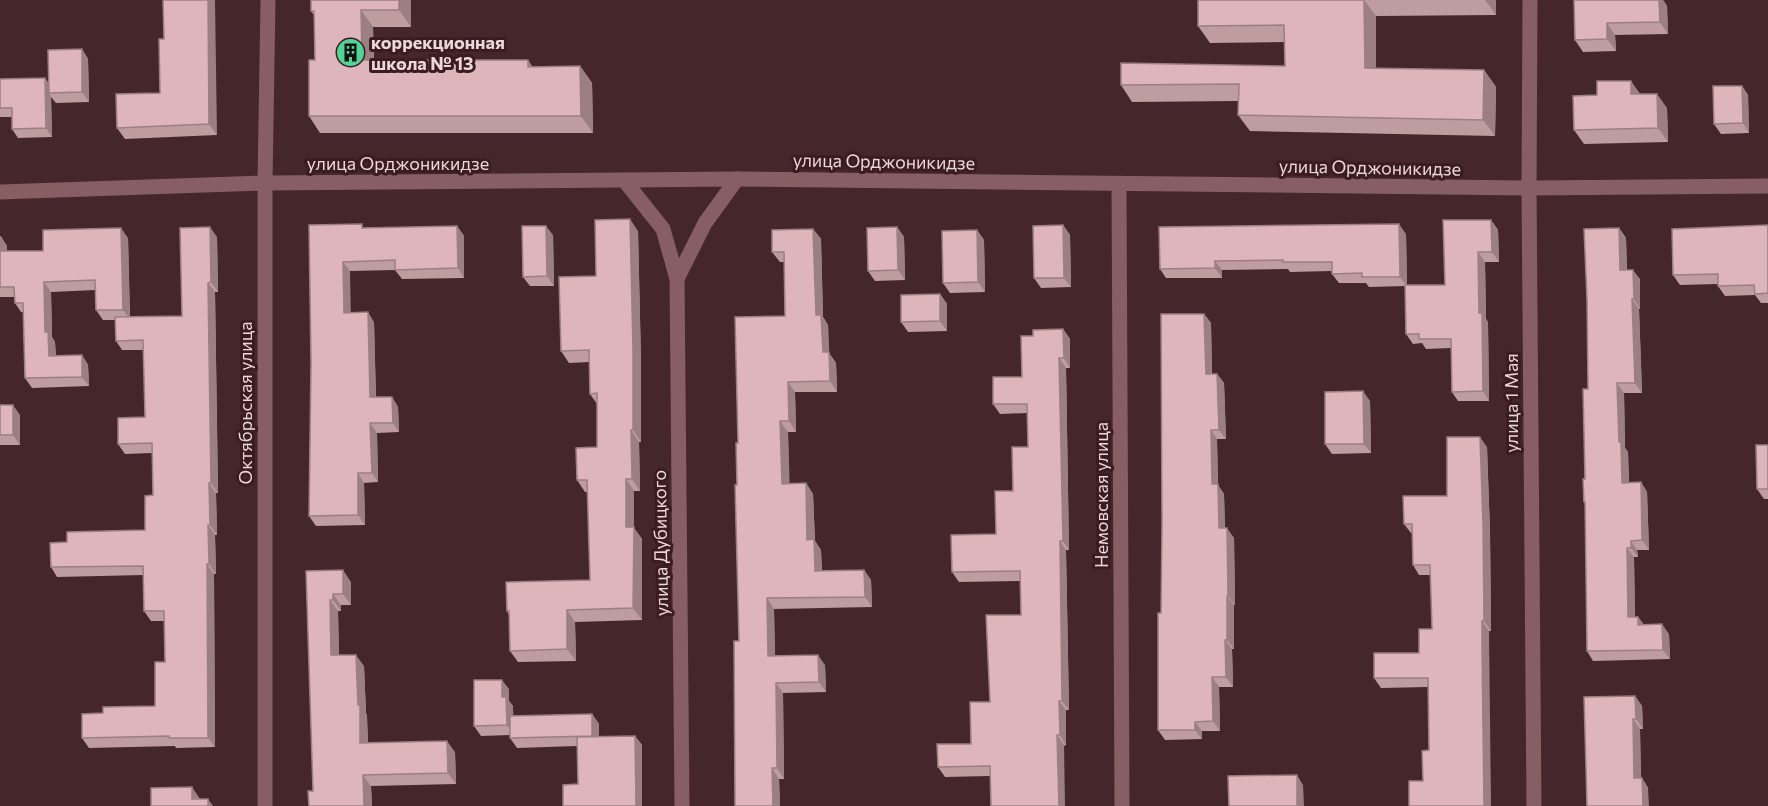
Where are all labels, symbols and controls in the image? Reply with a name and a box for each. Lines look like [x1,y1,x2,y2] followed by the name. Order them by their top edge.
[371,31,505,74] place label: коррекционная школа № 13
[334,36,366,68] building icon: коррекционная школа № 13
[793,148,975,174] street label: улица Орджоникидзе
[307,152,489,174] street label: улица Орджоникидзе
[1279,154,1461,180] street label: улица Орджоникидзе
[234,322,256,484] street label: Октябрьская улица
[1500,353,1522,453] street label: улица 1 Мая
[1090,422,1112,568] street label: Немовская улица
[648,470,672,616] street label: улица Дубицкого

